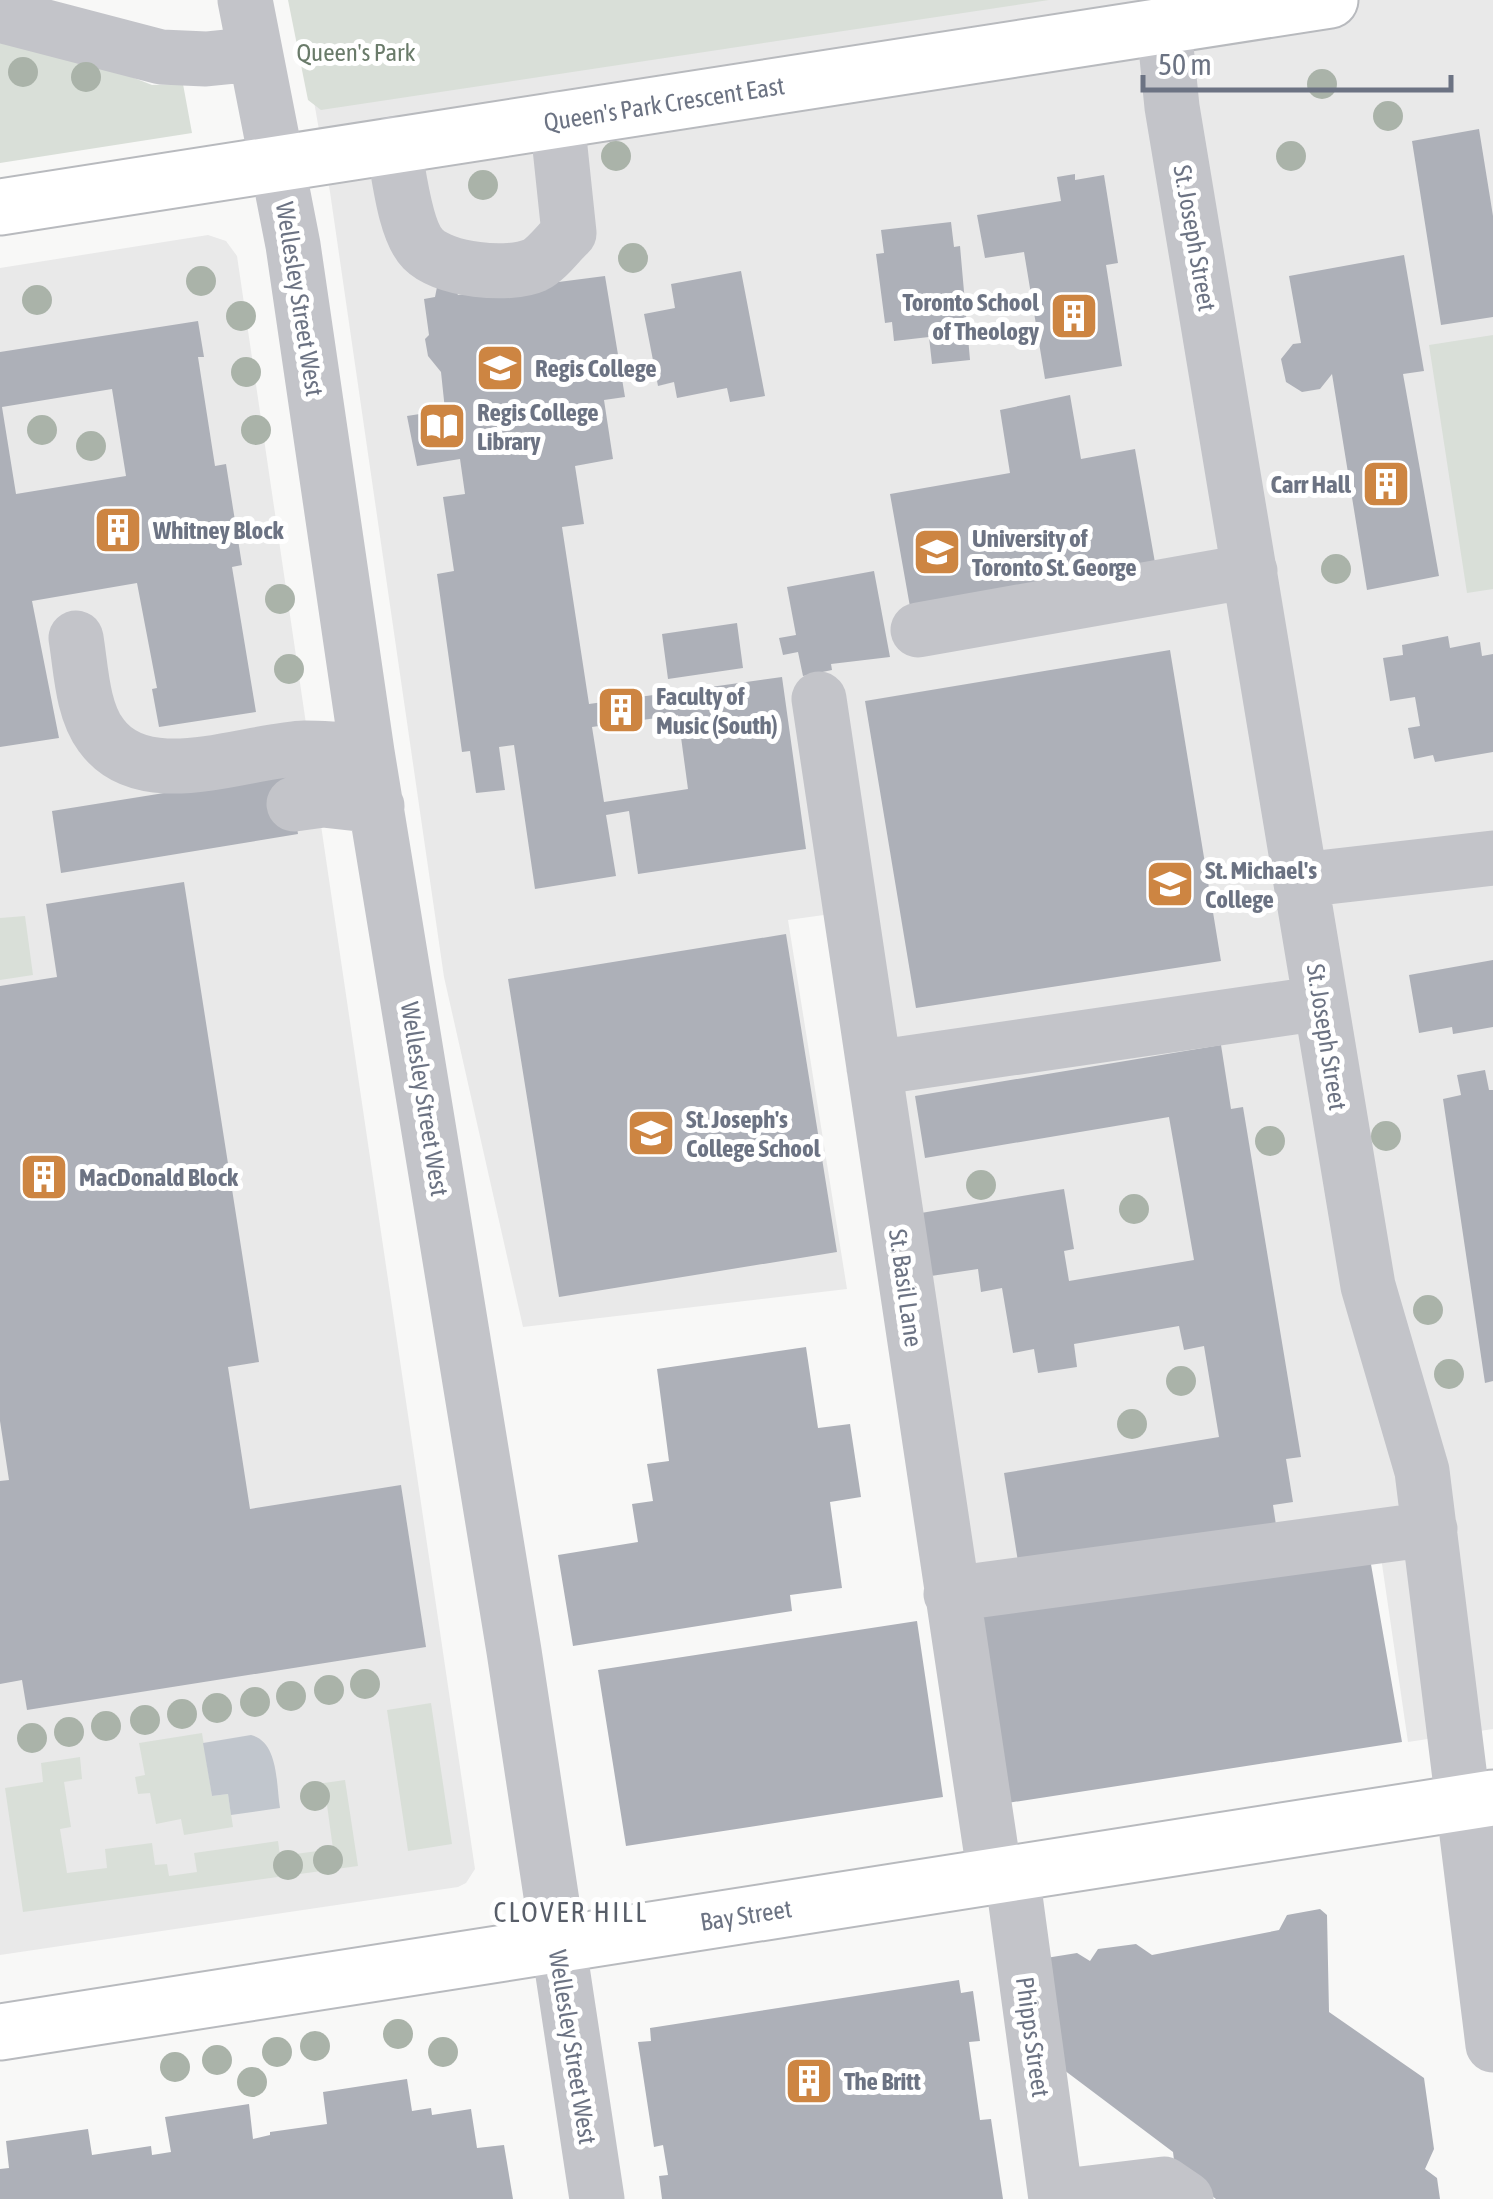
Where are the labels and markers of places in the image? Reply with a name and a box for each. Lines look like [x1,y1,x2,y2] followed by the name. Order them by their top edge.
[902,288,1040,345] place label: Toronto School of Theology
[1048,290,1100,342] building icon: Toronto School of Theology
[474,342,526,394] school or university icon: Regis College
[535,354,657,382] place label: Regis College
[477,398,599,455] place label: Regis College Library
[416,400,468,452] library icon: Regis College Library
[1360,458,1412,510] building icon: Carr Hall
[1271,470,1351,498] place label: Carr Hall
[92,504,144,556] building icon: Whitney Block
[152,516,284,544] place label: Whitney Block
[972,524,1137,581] place label: University of Toronto St. George
[911,526,963,578] school or university icon: University of Toronto St. George
[656,682,778,739] place label: Faculty of Music (South)
[595,684,647,736] building icon: Faculty of Music (South)
[1205,856,1317,913] place label: St. Michael's College
[1144,858,1196,910] school or university icon: St. Michael's College
[686,1105,821,1162] place label: St. Joseph's College School
[625,1107,677,1159] school or university icon: St. Joseph's College School
[18,1151,70,1203] building icon: MacDonald Block
[79,1163,239,1191] place label: MacDonald Block
[783,2055,835,2107] building icon: The Britt
[844,2067,922,2095] place label: The Britt

